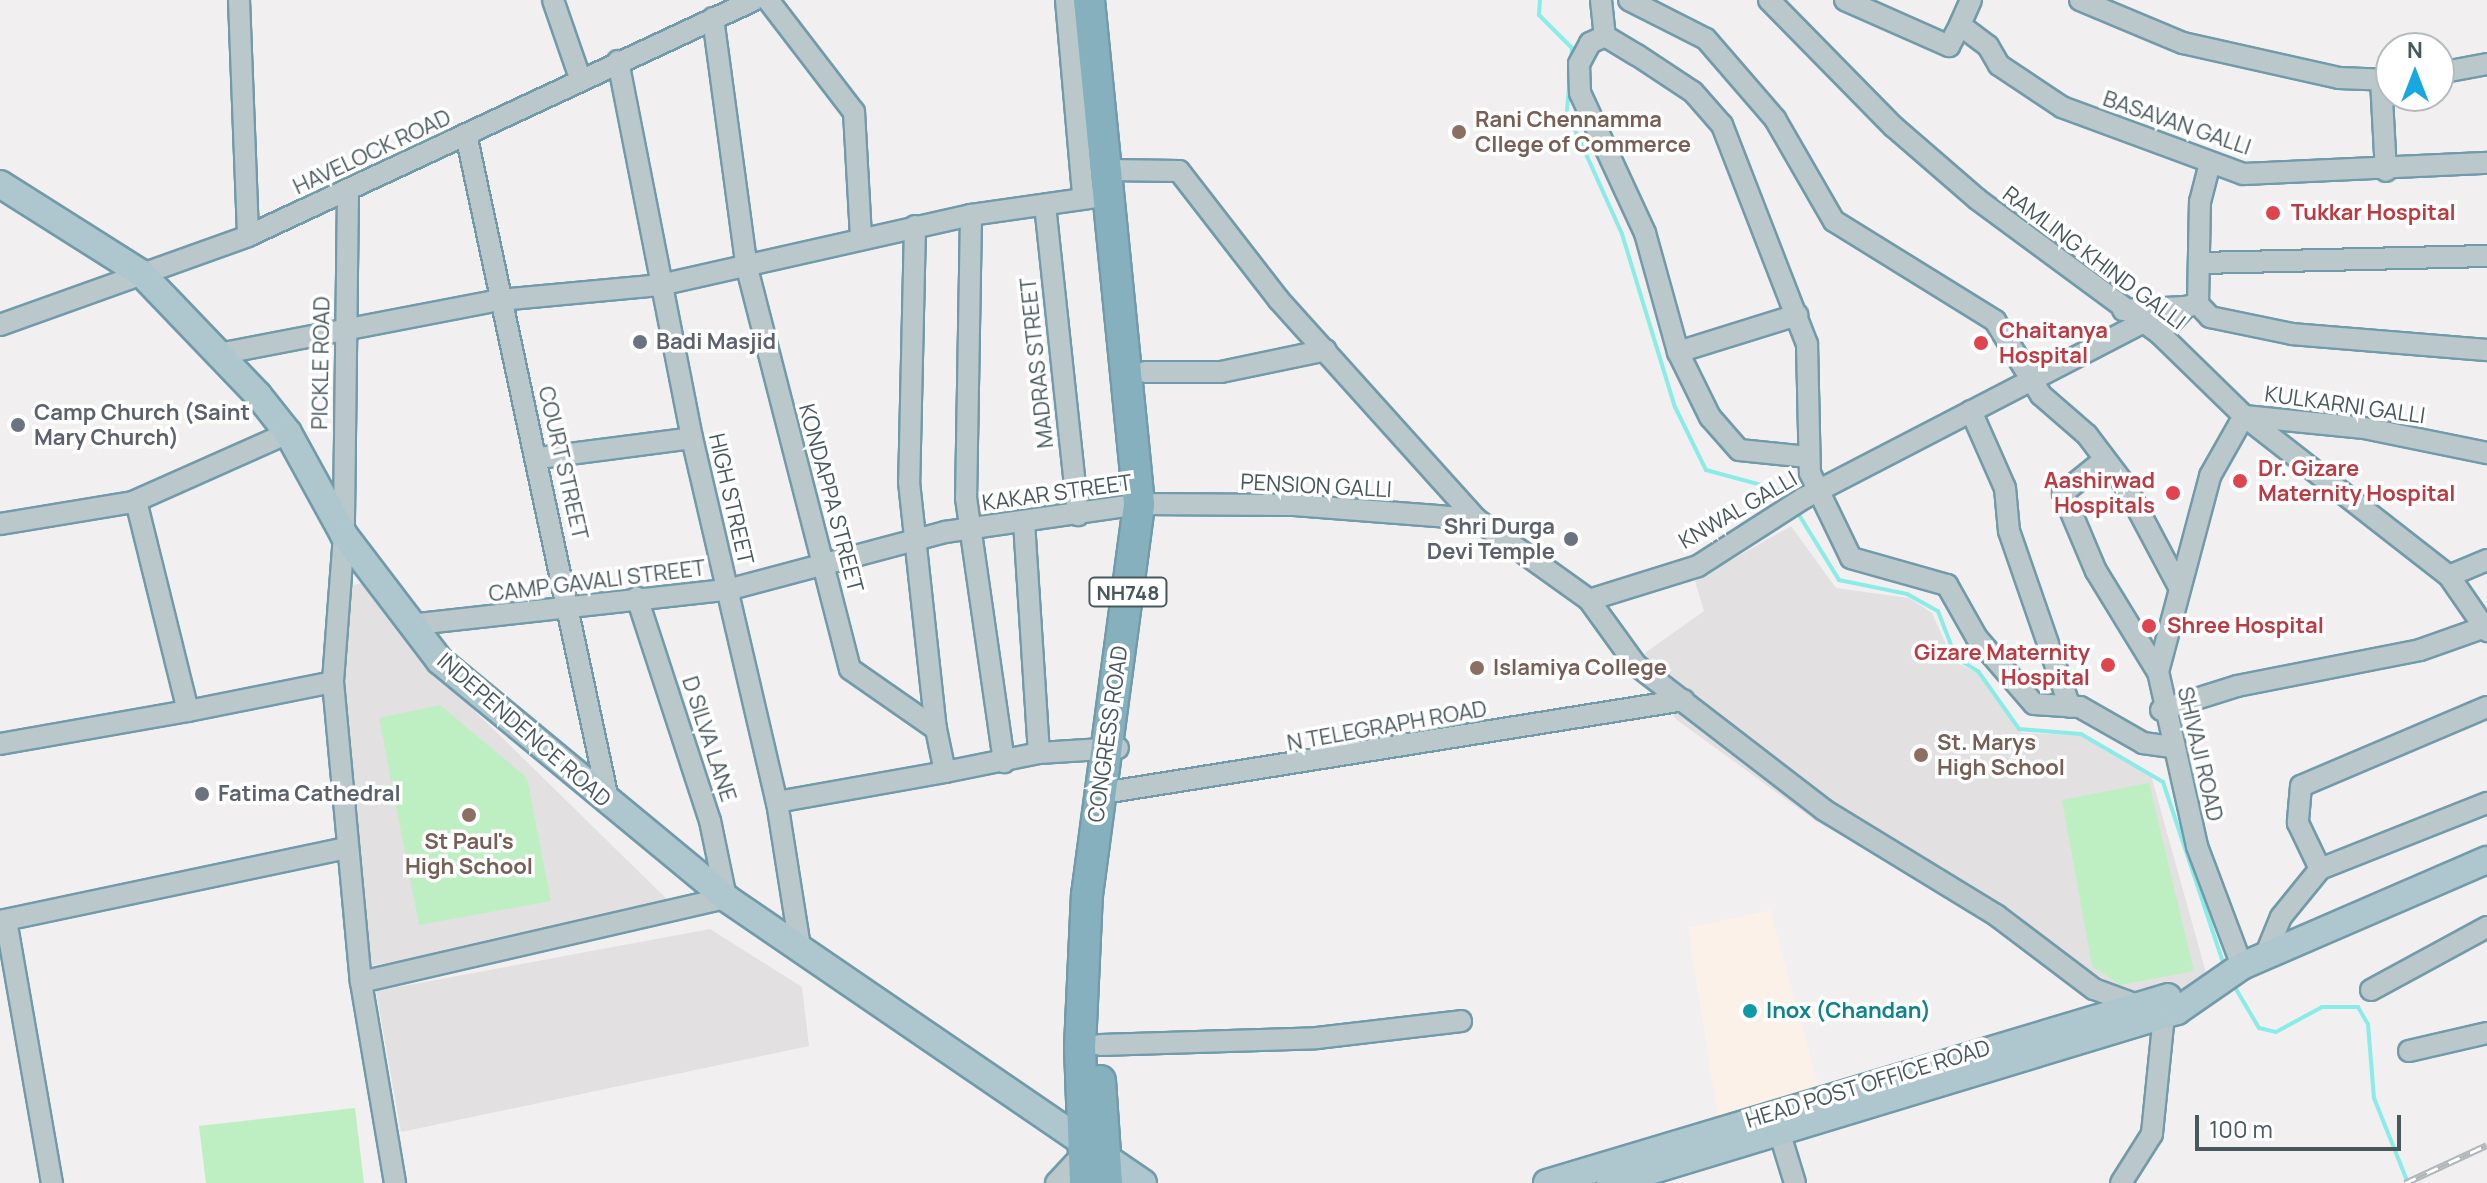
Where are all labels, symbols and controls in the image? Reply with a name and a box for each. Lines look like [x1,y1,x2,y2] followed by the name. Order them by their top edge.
[2375,32,2455,112] north arrow
[2407,35,2423,65] text: N
[2100,85,2254,161] street label: BASAVAN GALLI
[289,104,455,200] street label: HAVELOCK ROAD
[1475,106,1691,158] place label: Rani Chennamma Cllege of Commerce
[1450,123,1468,141] marker: Rani Chennamma Cllege of Commerce
[1998,181,2190,335] street label: RAMLING KHIND GALLI
[2291,200,2456,226] place label: Tukkar Hospital
[2262,202,2284,224] marker: Tukkar Hospital
[1015,276,1059,450] street label: MADRAS STREET
[307,296,335,430] street label: PICKLE ROAD
[1999,317,2108,368] place label: Chaitanya Hospital
[656,329,776,355] place label: Badi Masjid
[1970,332,1992,354] marker: Chaitanya Hospital
[631,333,649,351] marker: Badi Masjid
[2263,381,2427,429] street label: KULKARNI GALLI
[532,383,594,543] street label: COURT STREET
[34,399,250,450] place label: Camp Church (Saint Mary Church)
[793,401,869,595] street label: KONDAPPA STREET
[9,416,27,434] marker: Camp Church (Saint Mary Church)
[703,431,759,567] street label: HIGH STREET
[2258,455,2455,506] place label: Dr. Gizare Maternity Hospital
[1674,465,1802,555] street label: KNWAL GALLI
[2044,467,2155,518] place label: Aashirwad Hospitals
[980,469,1134,517] street label: KAKAR STREET
[1240,469,1392,503] street label: PENSION GALLI
[2229,470,2251,492] marker: Dr. Gizare Maternity Hospital
[2162,482,2184,504] marker: Aashirwad Hospitals
[1427,513,1555,564] place label: Shri Durga Devi Temple
[1562,530,1580,548] marker: Shri Durga Devi Temple
[487,555,707,607] street label: CAMP GAVALI STREET
[1088,576,1168,608] road number: NH748
[2167,613,2324,639] place label: Shree Hospital
[2138,615,2160,637] marker: Shree Hospital
[1914,639,2090,690] place label: Gizare Maternity Hospital
[1083,644,1133,824] street label: CONGRESS ROAD
[432,647,616,813] street label: INDEPENDENCE ROAD
[2097,654,2119,676] marker: Gizare Maternity Hospital
[1493,655,1667,681] place label: Islamiya College
[1468,659,1486,677] marker: Islamiya College
[676,673,742,805] street label: D SILVA LANE
[2172,684,2228,824] street label: SHIVAJI ROAD
[1285,695,1489,757] street label: N TELEGRAPH ROAD
[1937,729,2065,780] place label: St. Marys High School
[1912,746,1930,764] marker: St. Marys High School
[218,781,401,807] place label: Fatima Cathedral
[193,785,211,803] marker: Fatima Cathedral
[460,806,478,824] marker: St Paul's High School
[405,828,533,880] place label: St Paul's High School
[1766,998,1931,1024] place label: Inox (Chandan)
[1741,1002,1759,1020] marker: Inox (Chandan)
[1742,1034,1994,1134] street label: HEAD POST OFFICE ROAD
[2199,1099,2405,1149] scale bar
[2209,1112,2273,1145] text: 100 m

